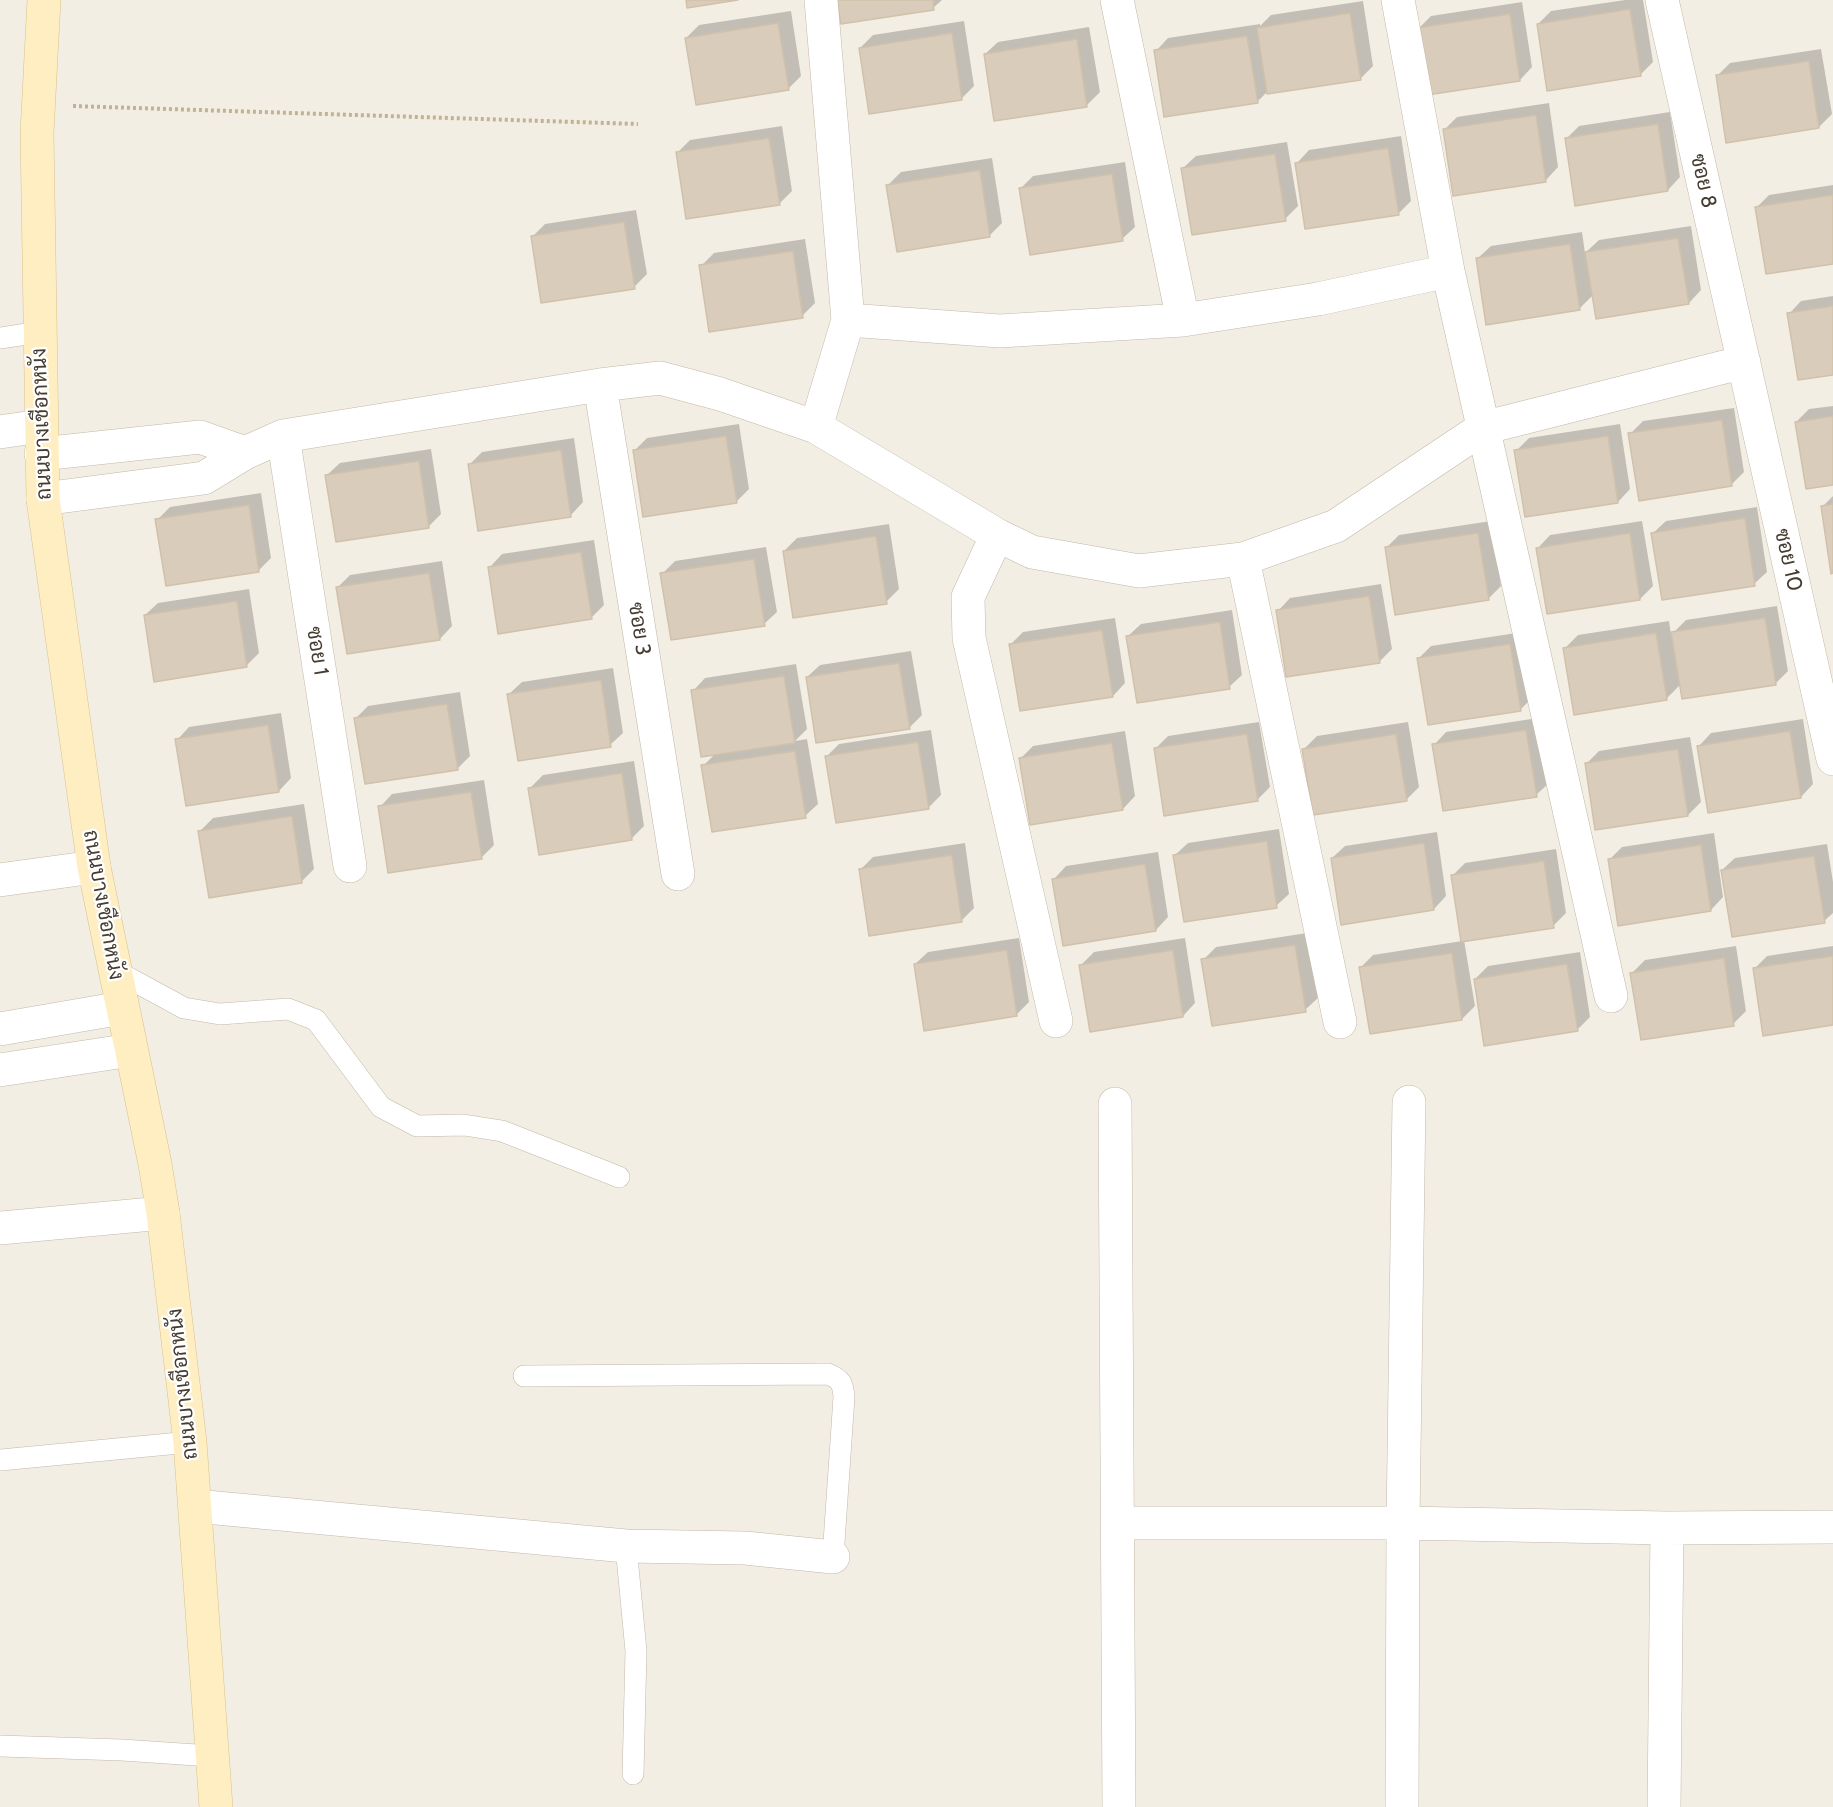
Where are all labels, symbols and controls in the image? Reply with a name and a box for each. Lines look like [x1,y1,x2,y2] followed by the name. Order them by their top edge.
[1685,152,1721,210] street label: ซอย 8
[27,348,57,500] street label: ถนนบางเชือกหนัง
[1769,526,1807,594] street label: ซอย 10
[622,601,656,657] street label: ซอย 3
[301,625,333,677] street label: ซอย 1
[77,828,129,982] street label: ถนนบางเชือกหนัง
[163,1307,203,1461] street label: ถนนบางเชือกหนัง

